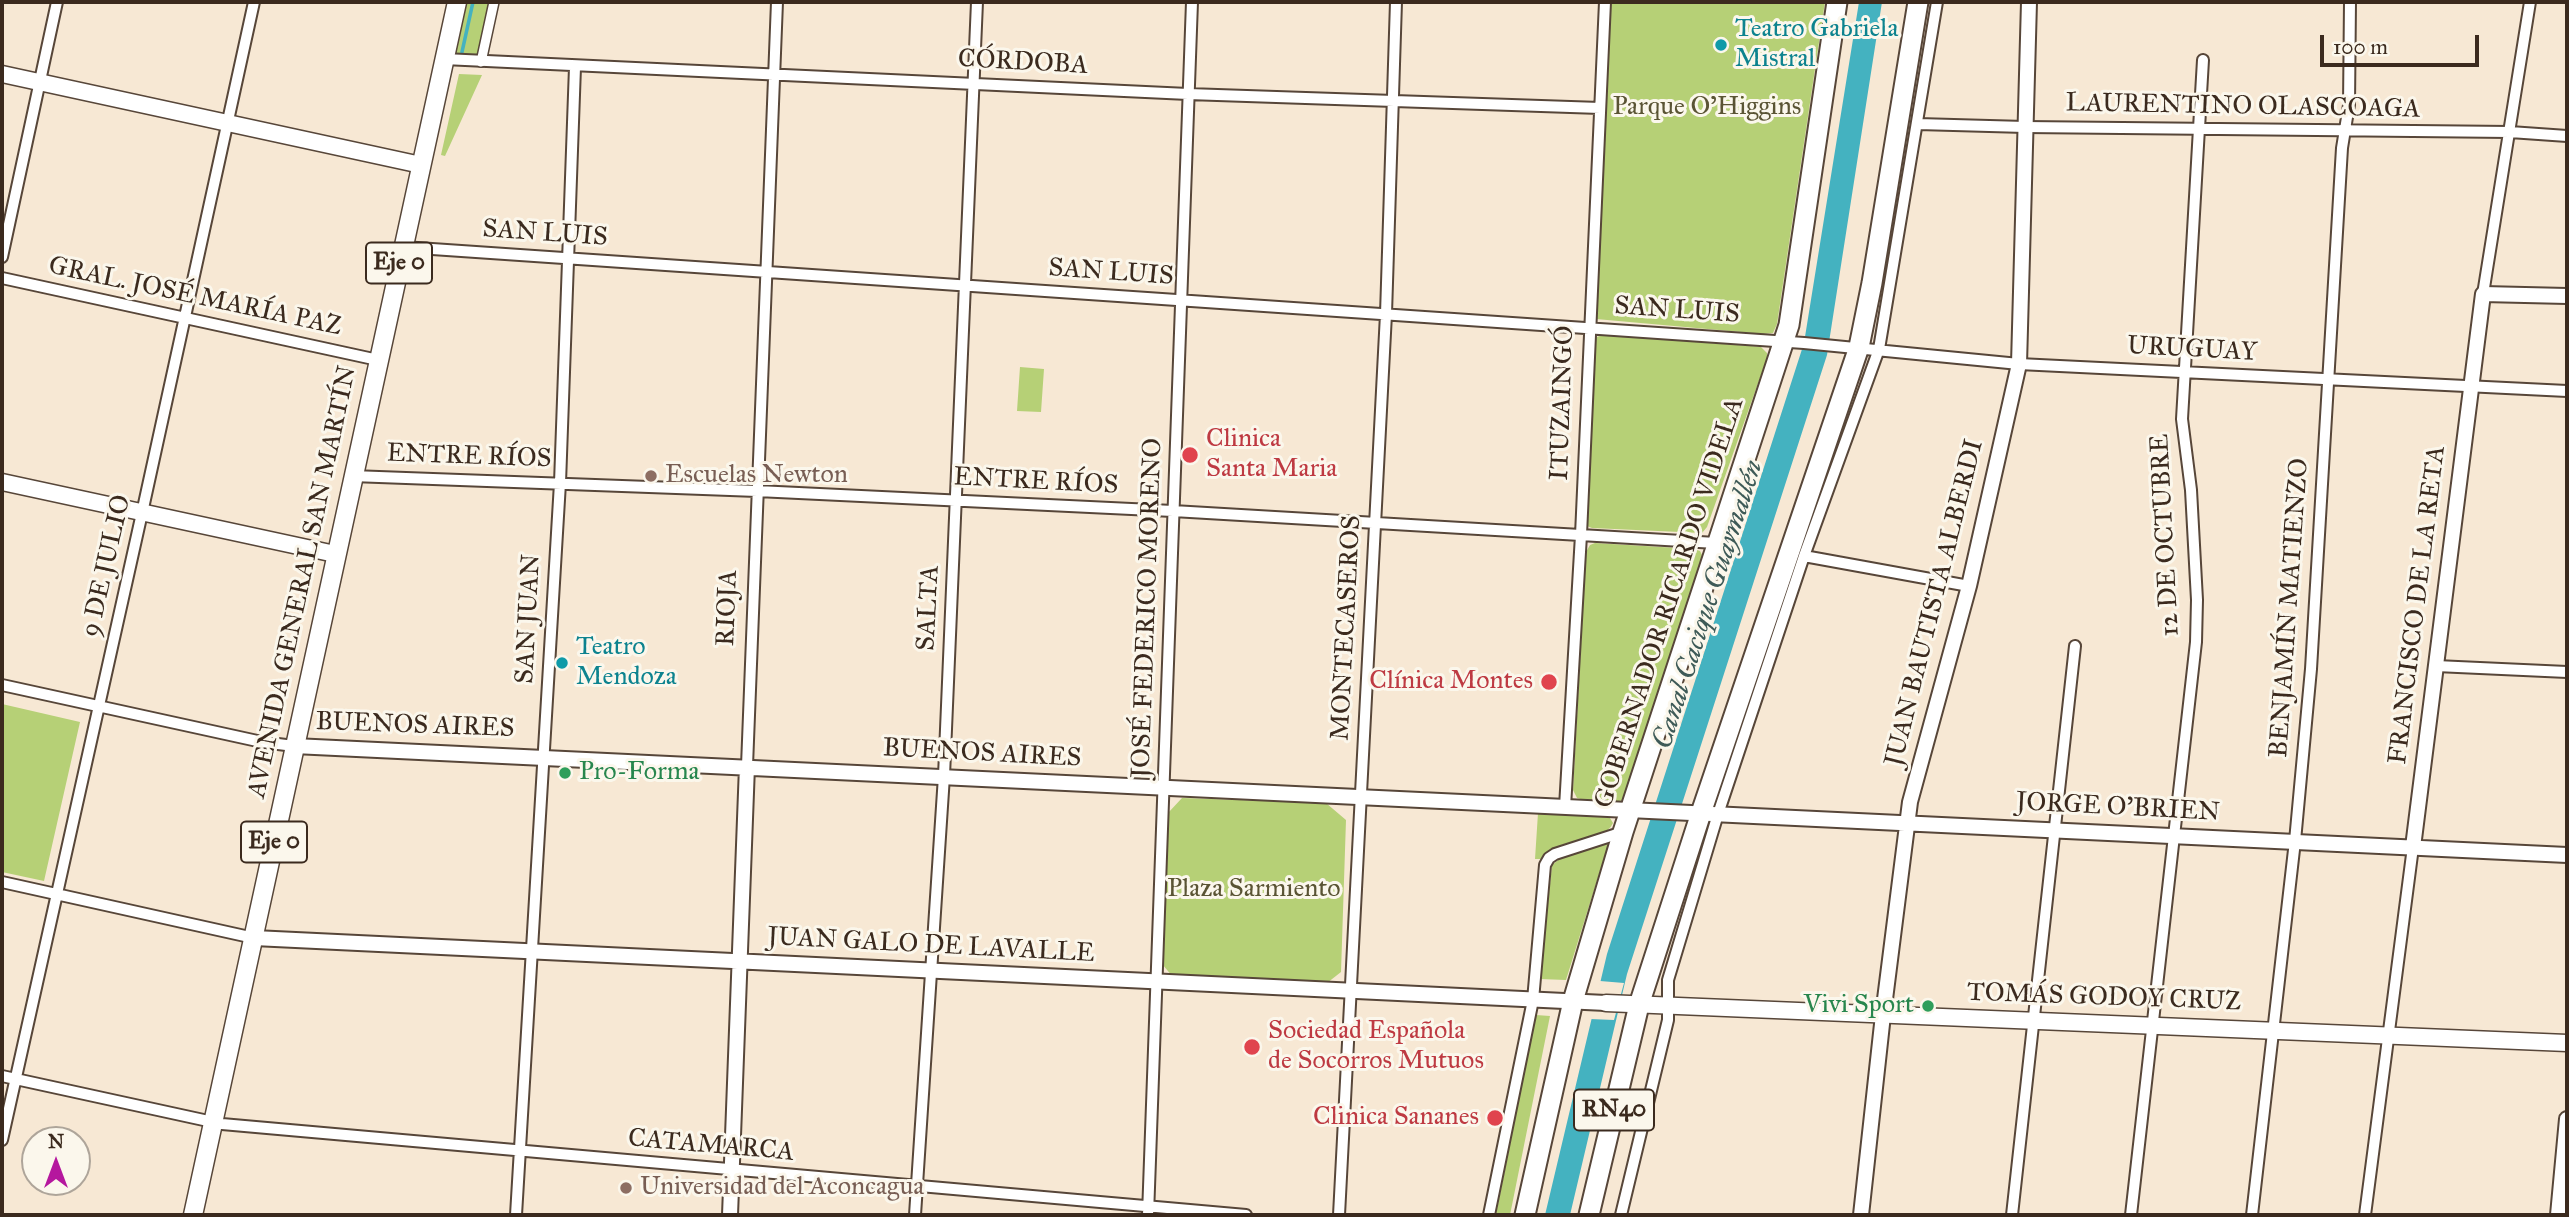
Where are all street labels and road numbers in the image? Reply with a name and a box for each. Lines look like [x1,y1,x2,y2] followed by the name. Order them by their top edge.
[957,44,1089,82] street label: CÓRDOBA
[2065,88,2421,126] street label: LAURENTINO OLASCOAGA
[481,214,609,254] street label: SAN LUIS
[366,242,432,284] road number: Eje 0
[46,251,344,343] street label: GRAL. JOSÉ MARÍA PAZ
[1047,253,1175,293] street label: SAN LUIS
[1613,291,1741,331] street label: SAN LUIS
[1545,325,1581,481] street label: ITUZAINGÓ
[2126,331,2258,369] street label: URUGUAY
[242,363,364,801] street label: AVENIDA GENERAL SAN MARTÍN
[1589,394,1751,812] street label: GOBERNADOR RICARDO VIDELA
[2145,433,2187,637] street label: 12 DE OCTUBRE
[1879,436,1991,770] street label: JUAN BAUTISTA ALBERDI
[1126,437,1170,779] street label: JOSÉ FEDERICO MORENO
[386,439,552,475] street label: ENTRE RÍOS
[2383,444,2453,766] street label: FRANCISCO DE LA RETA
[2264,457,2316,759] street label: BENJAMÍN MATIENZO
[953,462,1119,502] street label: ENTRE RÍOS
[76,492,138,640] street label: 9 DE JULIO
[1326,514,1368,742] street label: MONTECASEROS
[510,553,548,685] street label: SAN JUAN
[911,564,947,652] street label: SALTA
[711,569,745,647] street label: RIOJA
[315,707,515,745] street label: BUENOS AIRES
[882,733,1082,775] street label: BUENOS AIRES
[2015,787,2221,829] street label: JORGE O'BRIEN
[241,822,307,862] road number: Eje 0
[767,922,1095,970] street label: JUAN GALO DE LAVALLE
[1966,978,2242,1018] street label: TOMÁS GODOY CRUZ
[1574,1090,1654,1130] road number: RN40
[627,1123,795,1169] street label: CATAMARCA

